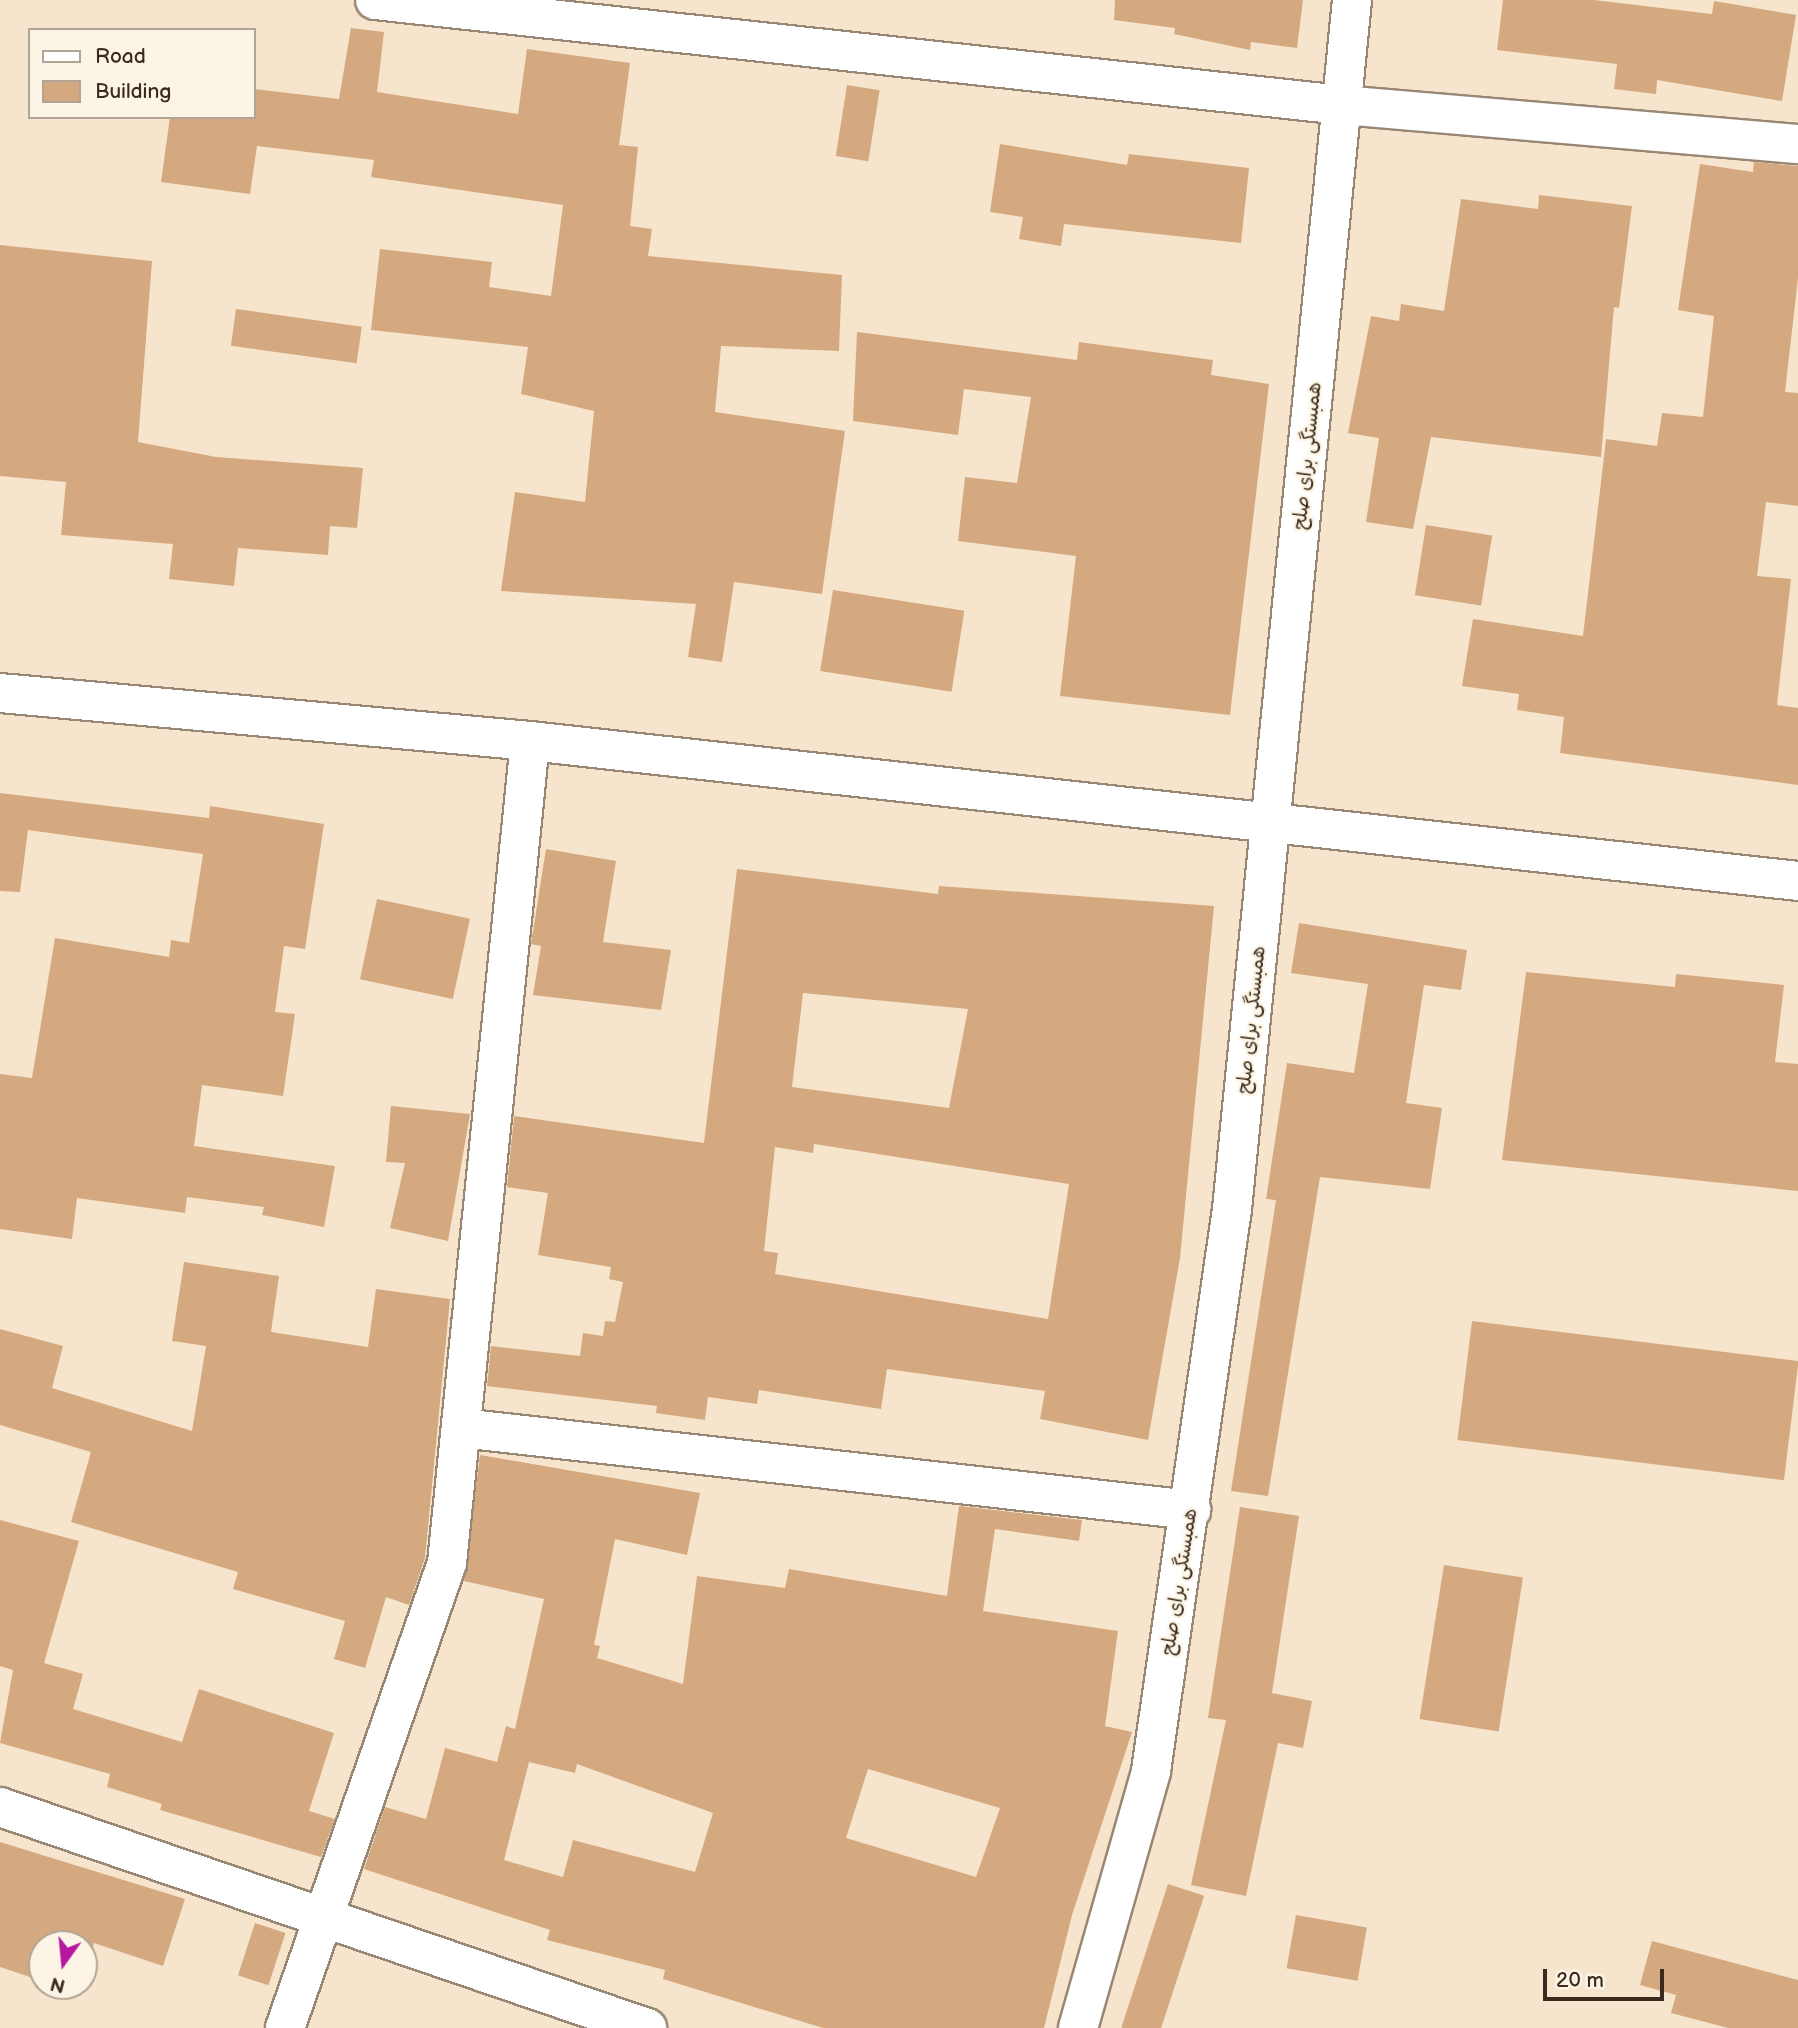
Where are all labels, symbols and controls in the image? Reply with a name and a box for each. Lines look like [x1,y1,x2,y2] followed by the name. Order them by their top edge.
[28,28,256,119] legend
[95,44,146,69] text: Road
[95,79,171,104] text: Building
[1289,381,1327,531] street label: همبستگی برای صلح
[1233,945,1271,1095] street label: همبستگی برای صلح
[1157,1507,1203,1657] street label: همبستگی برای صلح
[28,1930,98,2000] north arrow
[1546,1954,1667,1998] scale bar
[1556,1968,1604,1993] text: 20 m
[48,1971,68,1997] text: N

